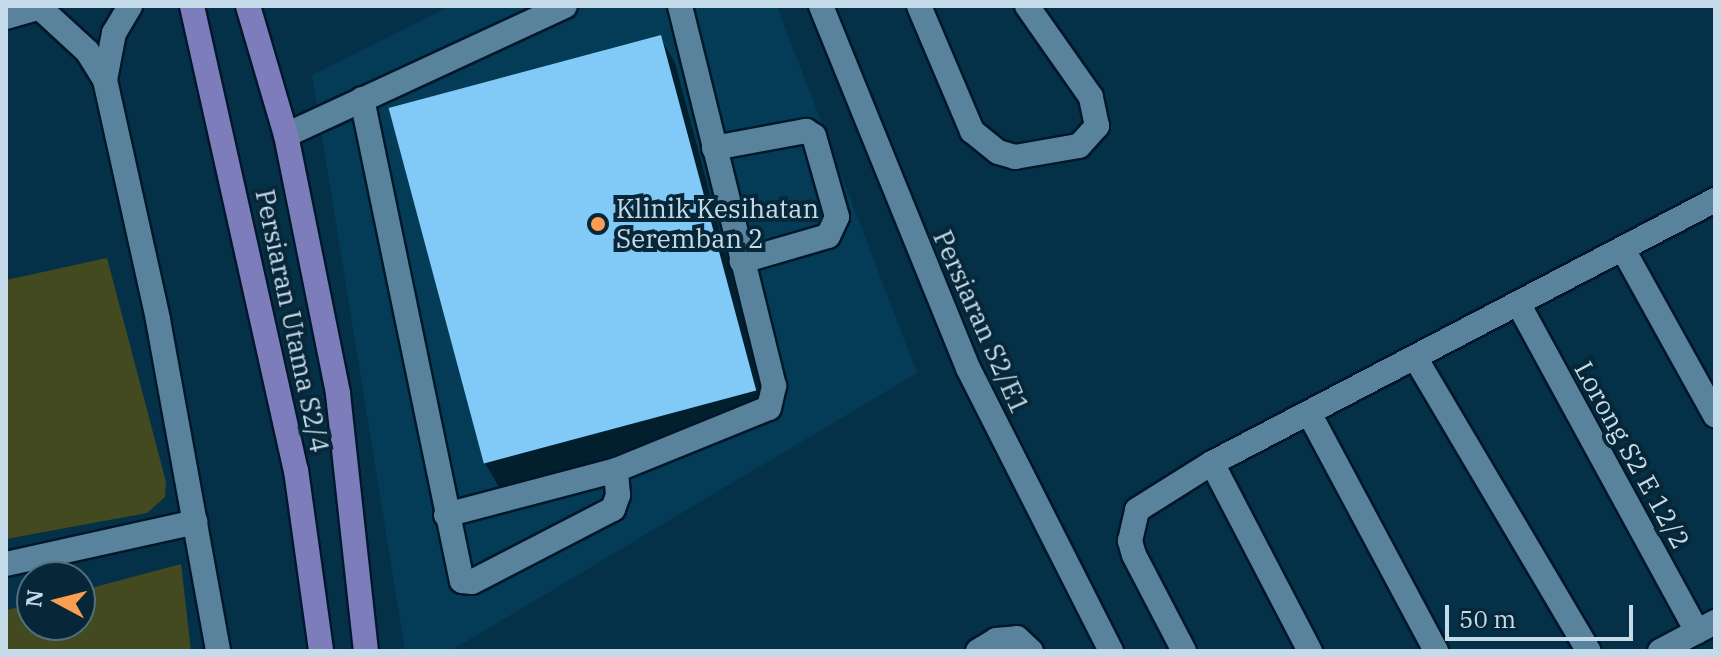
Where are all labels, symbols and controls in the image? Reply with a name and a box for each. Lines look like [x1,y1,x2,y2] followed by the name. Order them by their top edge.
[249,187,335,455] street label: Persiaran Utama S2/4
[616,193,819,254] place label: Klinik Kesihatan Seremban 2
[587,213,609,235] marker: Klinik Kesihatan Seremban 2
[927,226,1035,418] street label: Persiaran S2/E1
[1568,356,1696,554] street label: Lorong S2 E 12/2
[16,561,96,641] north arrow
[18,588,49,609] text: N
[1449,589,1637,639] scale bar
[1459,603,1516,635] text: 50 m

